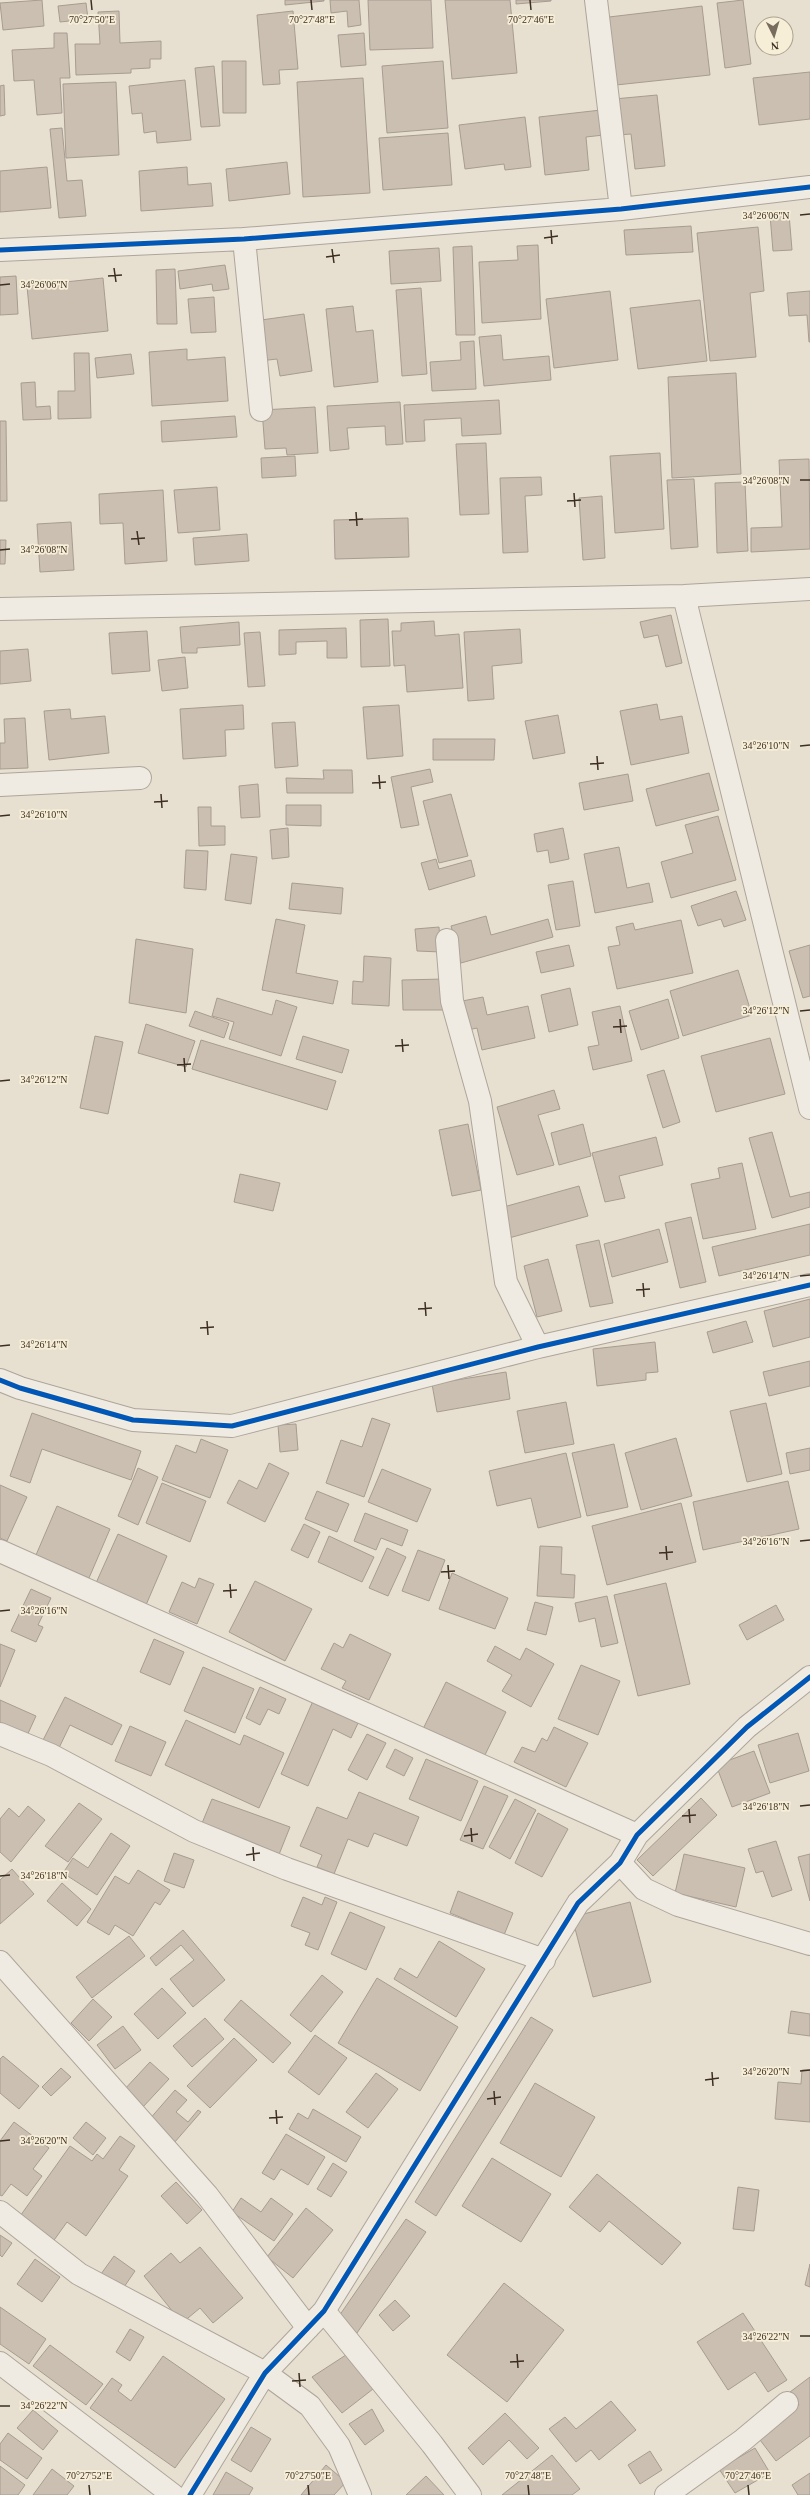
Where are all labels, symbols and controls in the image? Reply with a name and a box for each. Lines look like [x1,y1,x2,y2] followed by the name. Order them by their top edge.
[69,14,115,25] text: 70°27'50"E
[289,14,335,25] text: 70°27'48"E
[508,14,554,25] text: 70°27'46"E
[754,16,794,56] north arrow
[770,40,779,52] text: N
[742,210,790,221] text: 34°26'06"N
[20,279,68,290] text: 34°26'06"N
[742,475,790,486] text: 34°26'08"N
[20,544,68,555] text: 34°26'08"N
[742,740,790,751] text: 34°26'10"N
[20,809,68,820] text: 34°26'10"N
[742,1005,790,1016] text: 34°26'12"N
[20,1074,68,1085] text: 34°26'12"N
[742,1270,790,1281] text: 34°26'14"N
[20,1339,68,1350] text: 34°26'14"N
[742,1536,790,1547] text: 34°26'16"N
[20,1605,68,1616] text: 34°26'16"N
[742,1801,790,1812] text: 34°26'18"N
[20,1870,68,1881] text: 34°26'18"N
[742,2066,790,2077] text: 34°26'20"N
[20,2135,68,2146] text: 34°26'20"N
[742,2331,790,2342] text: 34°26'22"N
[20,2400,68,2411] text: 34°26'22"N
[66,2470,112,2481] text: 70°27'52"E
[285,2470,331,2481] text: 70°27'50"E
[505,2470,551,2481] text: 70°27'48"E
[725,2470,771,2481] text: 70°27'46"E

